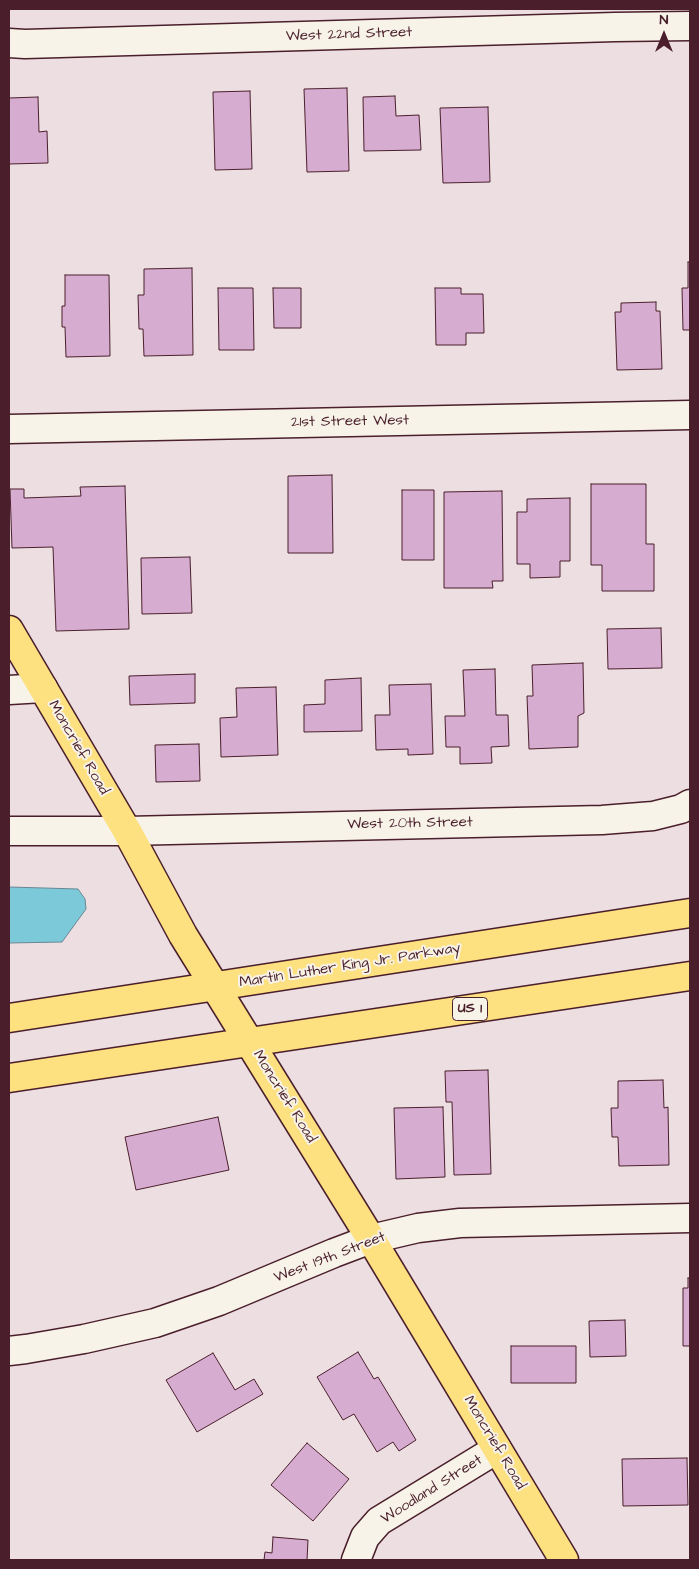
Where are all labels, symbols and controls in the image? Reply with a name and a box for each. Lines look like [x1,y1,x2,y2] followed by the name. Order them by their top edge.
[639,10,689,60] north arrow
[660,10,668,30] text: N
[285,24,413,46] street label: West 22nd Street
[291,412,409,432] street label: 21st Street West
[44,698,112,798] street label: Moncrief Road
[347,814,473,834] street label: West 20th Street
[238,940,462,992] street label: Martin Luther King Jr. Parkway
[452,998,488,1021] road number: US 1
[248,1047,320,1147] street label: Moncrief Road
[272,1228,388,1288] street label: West 19th Street
[459,1393,529,1493] street label: Moncrief Road
[378,1452,486,1528] street label: Woodland Street

